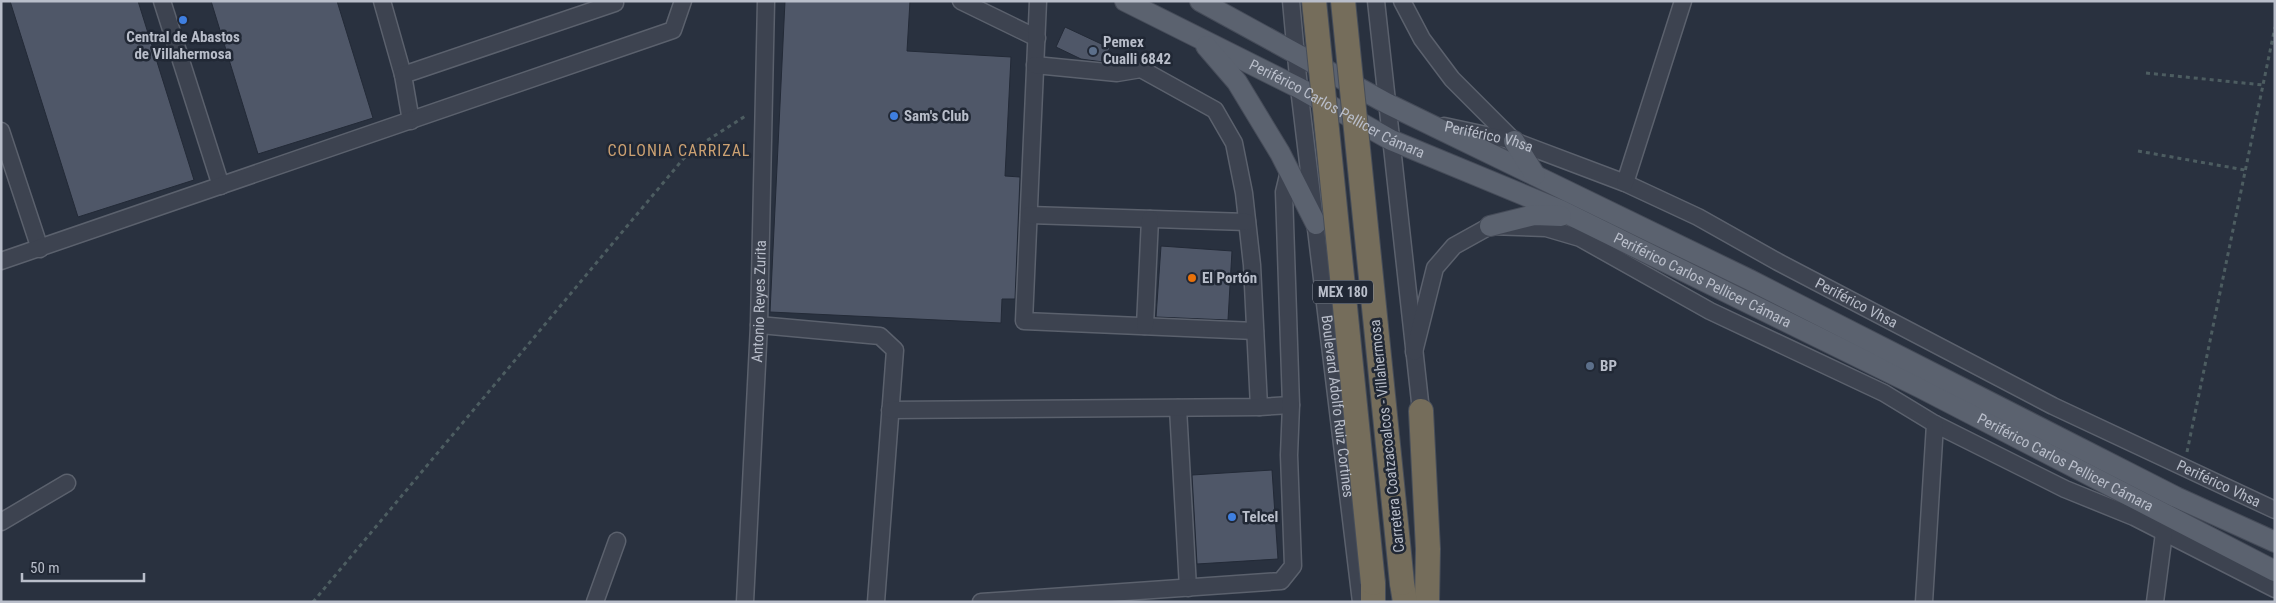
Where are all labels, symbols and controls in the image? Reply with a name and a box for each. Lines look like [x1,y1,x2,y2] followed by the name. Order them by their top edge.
[177,14,189,26] marker: Central de Abastos de Villahermosa
[126,28,240,63] place label: Central de Abastos de Villahermosa
[1103,33,1171,68] place label: Pemex Cualli 6842
[1087,45,1099,57] marker: Pemex Cualli 6842
[1246,56,1427,162] street label: Periférico Carlos Pellicer Cámara
[904,107,969,125] place label: Sam's Club
[888,110,900,122] marker: Sam's Club
[1443,117,1536,156] street label: Periférico Vhsa
[608,141,750,160] district label: COLONIA CARRIZAL
[1611,229,1794,332] street label: Periférico Carlos Pellicer Cámara
[748,240,770,363] street label: Antonio Reyes Zurita
[1202,269,1257,287] place label: El Portón
[1186,272,1198,284] marker: El Portón
[1812,274,1901,332] street label: Periférico Vhsa
[1313,280,1373,304] road number: MEX 180
[1317,314,1357,499] street label: Boulevard Adolfo Ruiz Cortines
[1366,319,1408,553] street label: Carretera Coatzacoalcos - Villahermosa
[1600,357,1617,375] place label: BP
[1584,360,1596,372] marker: BP
[1974,410,2156,515] street label: Periférico Carlos Pellicer Cámara
[2174,456,2264,511] street label: Periférico Vhsa
[1242,508,1278,526] place label: Telcel
[1226,511,1238,523] marker: Telcel
[22,550,145,582] scale bar
[30,559,60,577] text: 50 m

